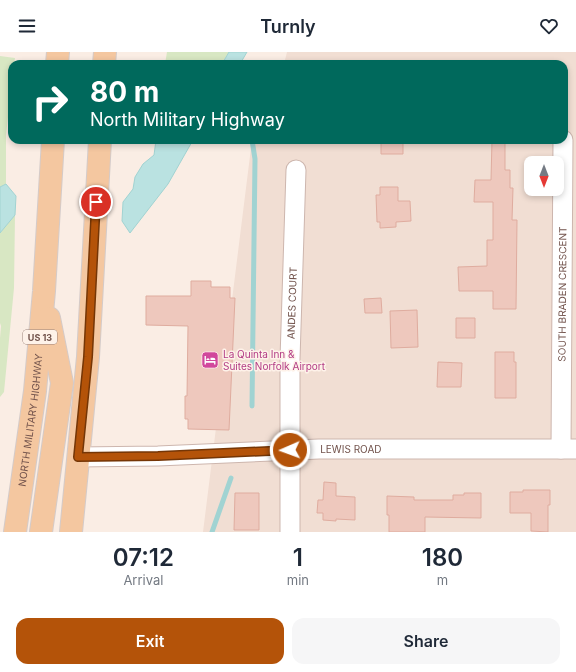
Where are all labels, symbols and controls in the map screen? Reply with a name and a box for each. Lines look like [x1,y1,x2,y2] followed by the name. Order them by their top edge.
[16,15,38,37] icon: menu
[538,15,560,37] icon: heart
[260,16,316,37] text: Turnly
[90,75,159,109] text: 80 m
[24,76,76,128] icon: right
[90,109,285,130] text: North Military Highway
[524,156,564,196] north arrow
[524,156,564,196] map controls
[79,185,113,219] pin
[85,191,107,213] icon: arrive
[556,226,568,362] street label: SOUTH BRADEN CRESCENT
[285,267,299,339] street label: ANDES COURT
[23,330,57,344] road number: US 13
[223,348,326,372] place label: La Quinta Inn & Suites Norfolk Airport
[200,350,220,370] hotel icon: La Quinta Inn & Suites Norfolk Airport
[16,353,44,487] street label: NORTH MILITARY HIGHWAY
[269,429,311,471] position arrow
[320,443,382,455] street label: LEWIS ROAD
[113,543,174,572] text: 07:12
[293,543,303,572] text: 1
[422,543,463,572] text: 180
[123,572,163,588] text: Arrival
[287,572,309,588] text: min
[437,572,448,588] text: m
[16,618,284,664] button: Exit
[292,618,560,664] button: Share

